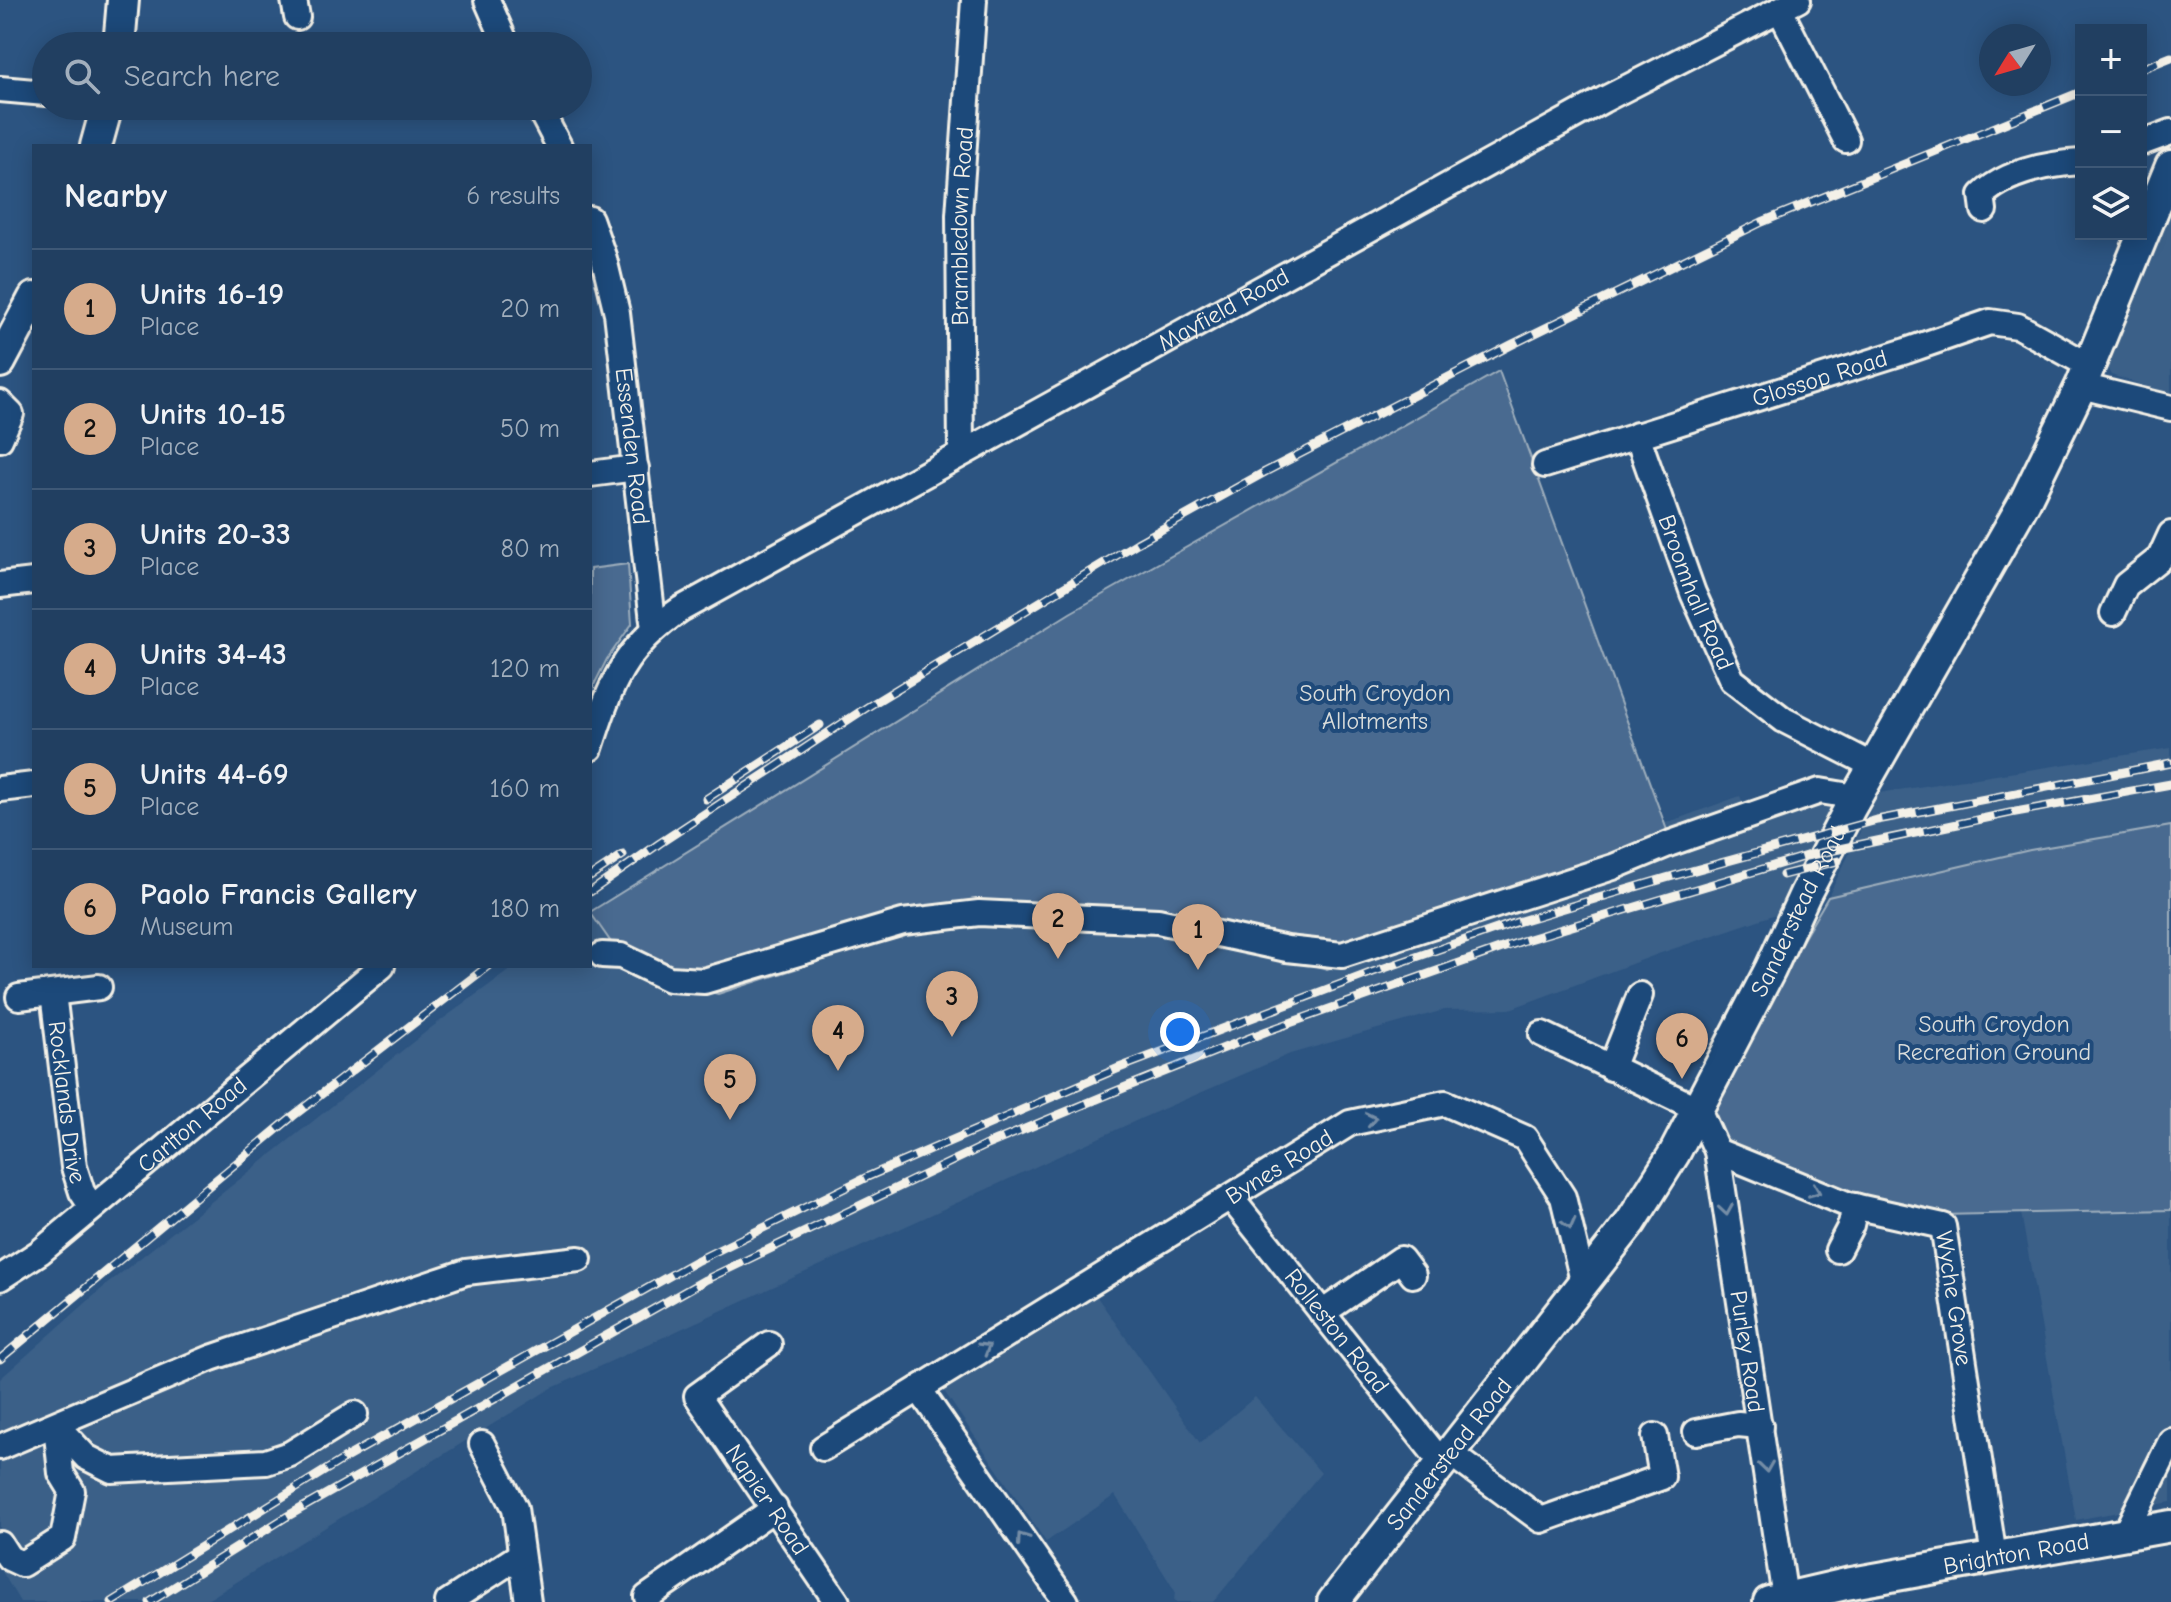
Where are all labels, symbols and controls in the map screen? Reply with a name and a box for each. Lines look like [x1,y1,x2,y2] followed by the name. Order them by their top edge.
[1979,24,2051,96] north arrow
[2075,24,2147,240] map controls
[2075,24,2147,96] button: +
[32,32,592,120] search box
[60,54,104,98] icon: search
[124,59,280,94] text: Search here
[2075,96,2147,168] button: −
[945,126,979,326] street label: Brambledown Road
[2075,168,2147,240] button: layers
[64,176,167,216] text: Nearby
[466,181,560,211] text: 6 results
[1153,262,1294,357] street label: Mayfield Road
[140,277,284,312] text: Units 16-19
[85,294,95,324] text: 1
[500,294,560,324] text: 20 m
[140,312,199,342] text: Place
[1749,344,1891,413] street label: Glossop Road
[610,366,656,526] street label: Essenden Road
[140,397,286,432] text: Units 10-15
[84,414,96,444] text: 2
[500,414,560,444] text: 50 m
[140,432,199,462] text: Place
[1652,511,1740,674] street label: Broomhall Road
[140,517,291,552] text: Units 20-33
[84,534,96,564] text: 3
[501,534,560,564] text: 80 m
[140,552,199,582] text: Place
[140,637,287,672] text: Units 34-43
[84,654,96,684] text: 4
[490,654,560,684] text: 120 m
[140,672,199,702] text: Place
[1299,679,1451,735] park label: South Croydon Allotments
[140,757,289,792] text: Units 44-69
[83,774,97,804] text: 5
[490,774,560,804] text: 160 m
[140,792,199,822] text: Place
[1745,821,1852,1001] street label: Sanderstead Road
[140,877,417,912] text: Paolo Francis Gallery
[1032,893,1084,959] pin: 2
[83,894,97,924] text: 6
[490,894,560,924] text: 180 m
[1172,904,1224,970] pin: 1
[140,912,234,942] text: Museum
[926,971,978,1037] pin: 3
[812,1005,864,1071] pin: 4
[1897,1010,2091,1066] park label: South Croydon Recreation Ground
[1160,1012,1200,1052] your location
[1656,1013,1708,1079] pin: 6
[42,1019,92,1187] street label: Rocklands Drive
[704,1054,756,1120] pin: 5
[132,1071,252,1179] street label: Carlton Road
[1364,1111,1378,1128] one-way arrow
[1220,1123,1338,1210] street label: Bynes Road
[1807,1182,1821,1198] one-way arrow
[1717,1203,1734,1217] one-way arrow
[1560,1216,1577,1230] one-way arrow
[1930,1229,1978,1368] street label: Wyche Grove
[1279,1263,1395,1399] street label: Rolleston Road
[1724,1289,1771,1414] street label: Purley Road
[977,1343,991,1358] one-way arrow
[1380,1372,1518,1536] street label: Sanderstead Road
[720,1439,815,1560] street label: Napier Road
[1757,1460,1774,1474] one-way arrow
[1941,1527,2091,1580] street label: Brighton Road
[1017,1532,1032,1546] one-way arrow

